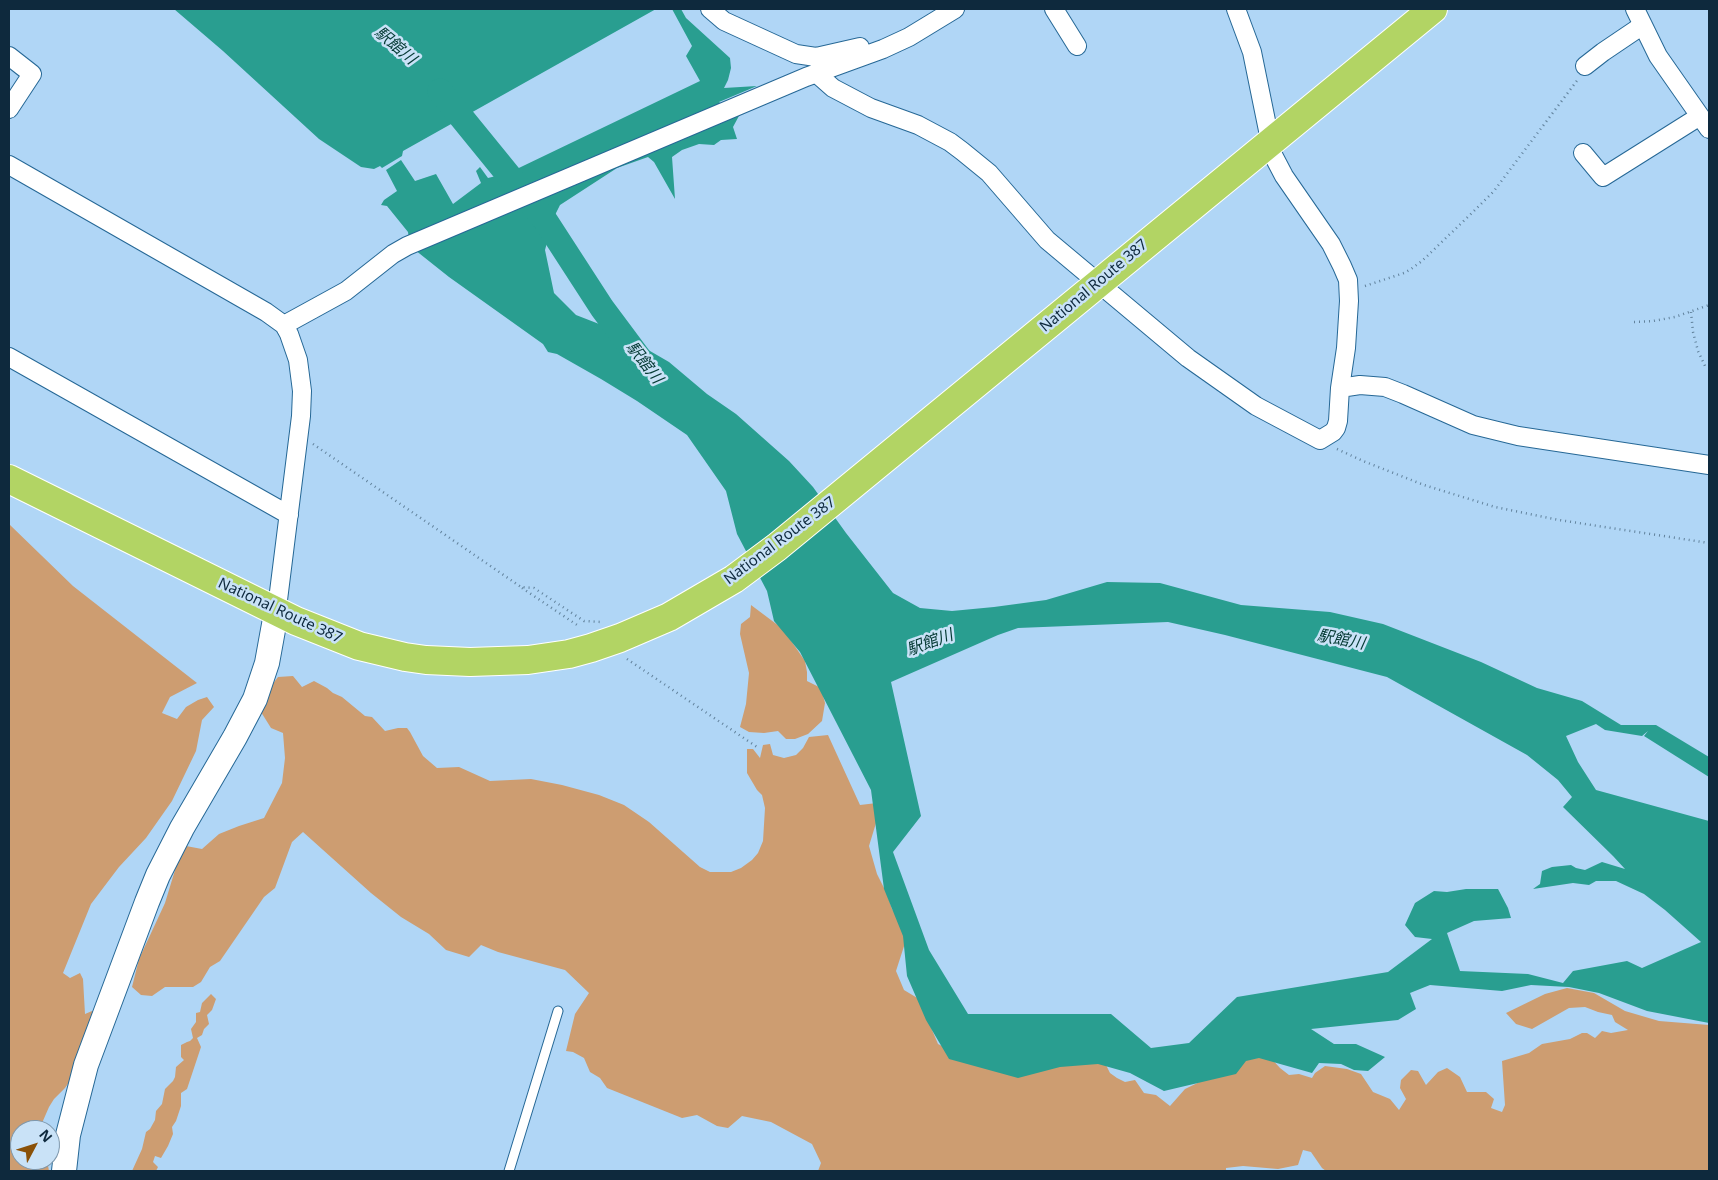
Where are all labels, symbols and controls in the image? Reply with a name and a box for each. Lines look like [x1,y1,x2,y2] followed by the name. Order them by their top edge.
[370,23,420,69] water label: 駅館川
[1037,236,1151,336] street label: National Route 387
[622,338,666,388] water label: 駅館川
[721,493,839,589] street label: National Route 387
[215,574,345,648] street label: National Route 387
[904,626,956,660] water label: 駅館川
[1316,626,1366,654] water label: 駅館川
[10,1120,60,1170] north arrow
[35,1125,57,1146] text: N

